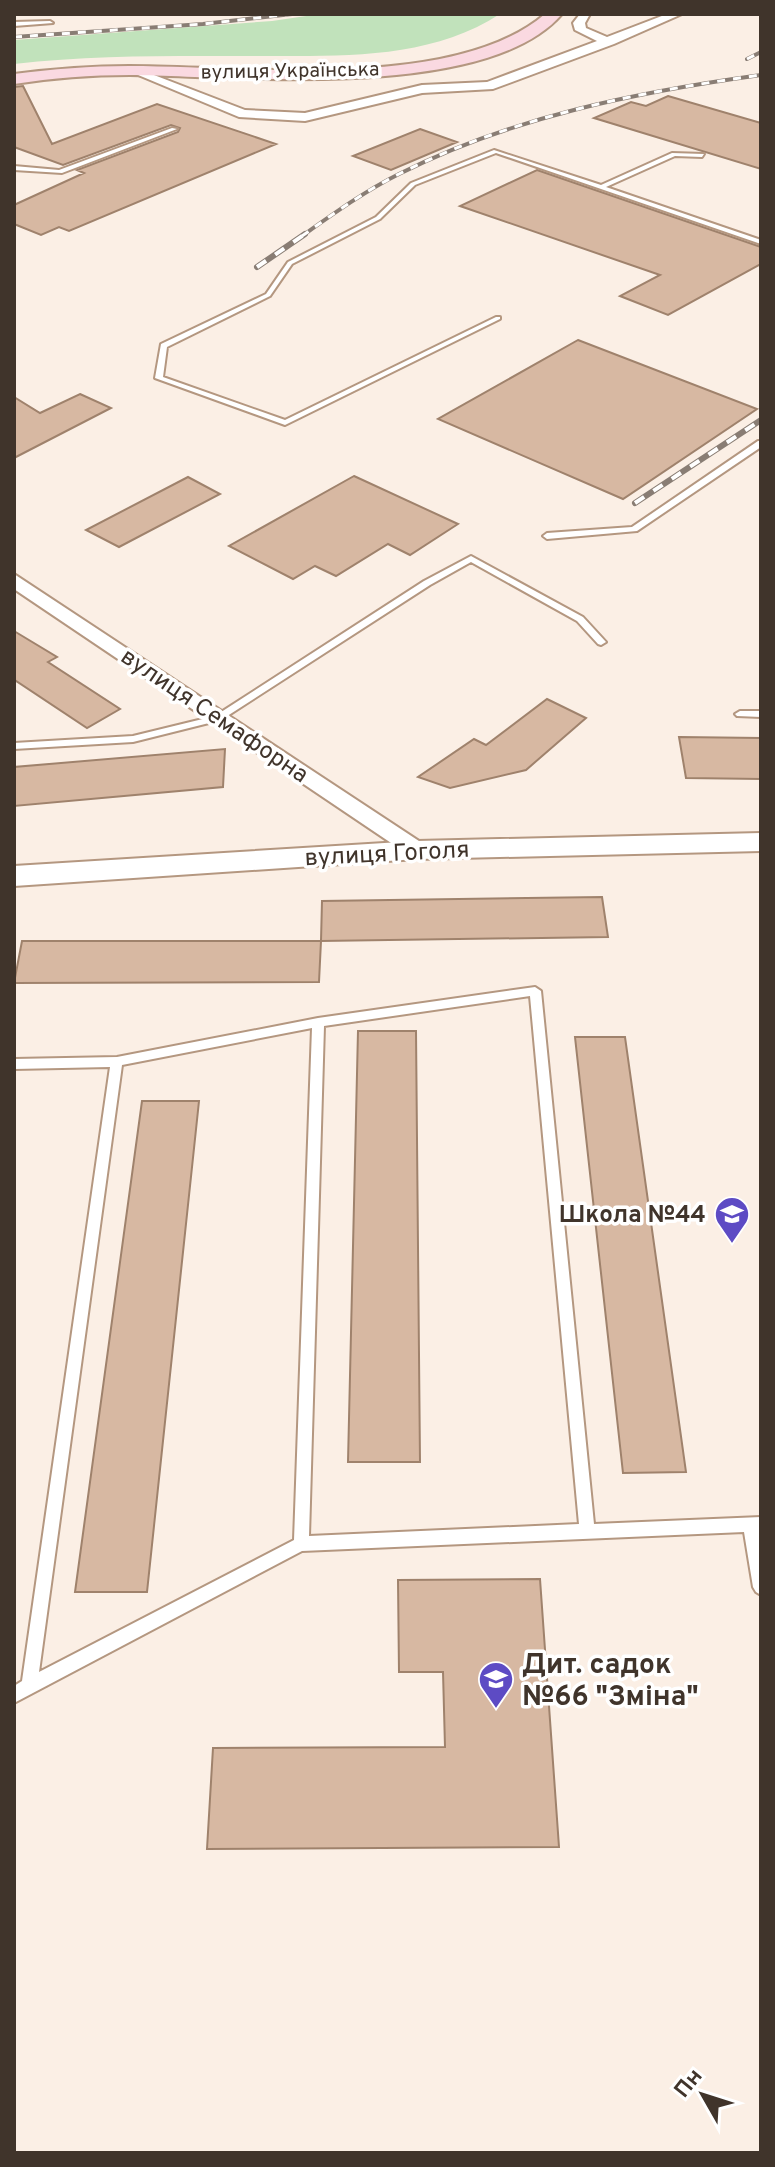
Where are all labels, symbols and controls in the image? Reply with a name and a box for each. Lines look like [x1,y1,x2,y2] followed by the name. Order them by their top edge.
[200,57,380,87] street label: вулиця Українська
[114,643,314,791] street label: вулиця Семафорна
[304,836,470,874] street label: вулиця Гоголя
[713,1195,751,1245] school or university icon: Школа №44
[559,1201,706,1231] place label: Школа №44
[522,1648,699,1716] place label: Дит. садок №66 "Зміна"
[477,1660,515,1710] school or university icon: Дит. садок №66 "Зміна"
[663,2055,743,2135] north arrow
[670,2064,709,2104] text: Пн

